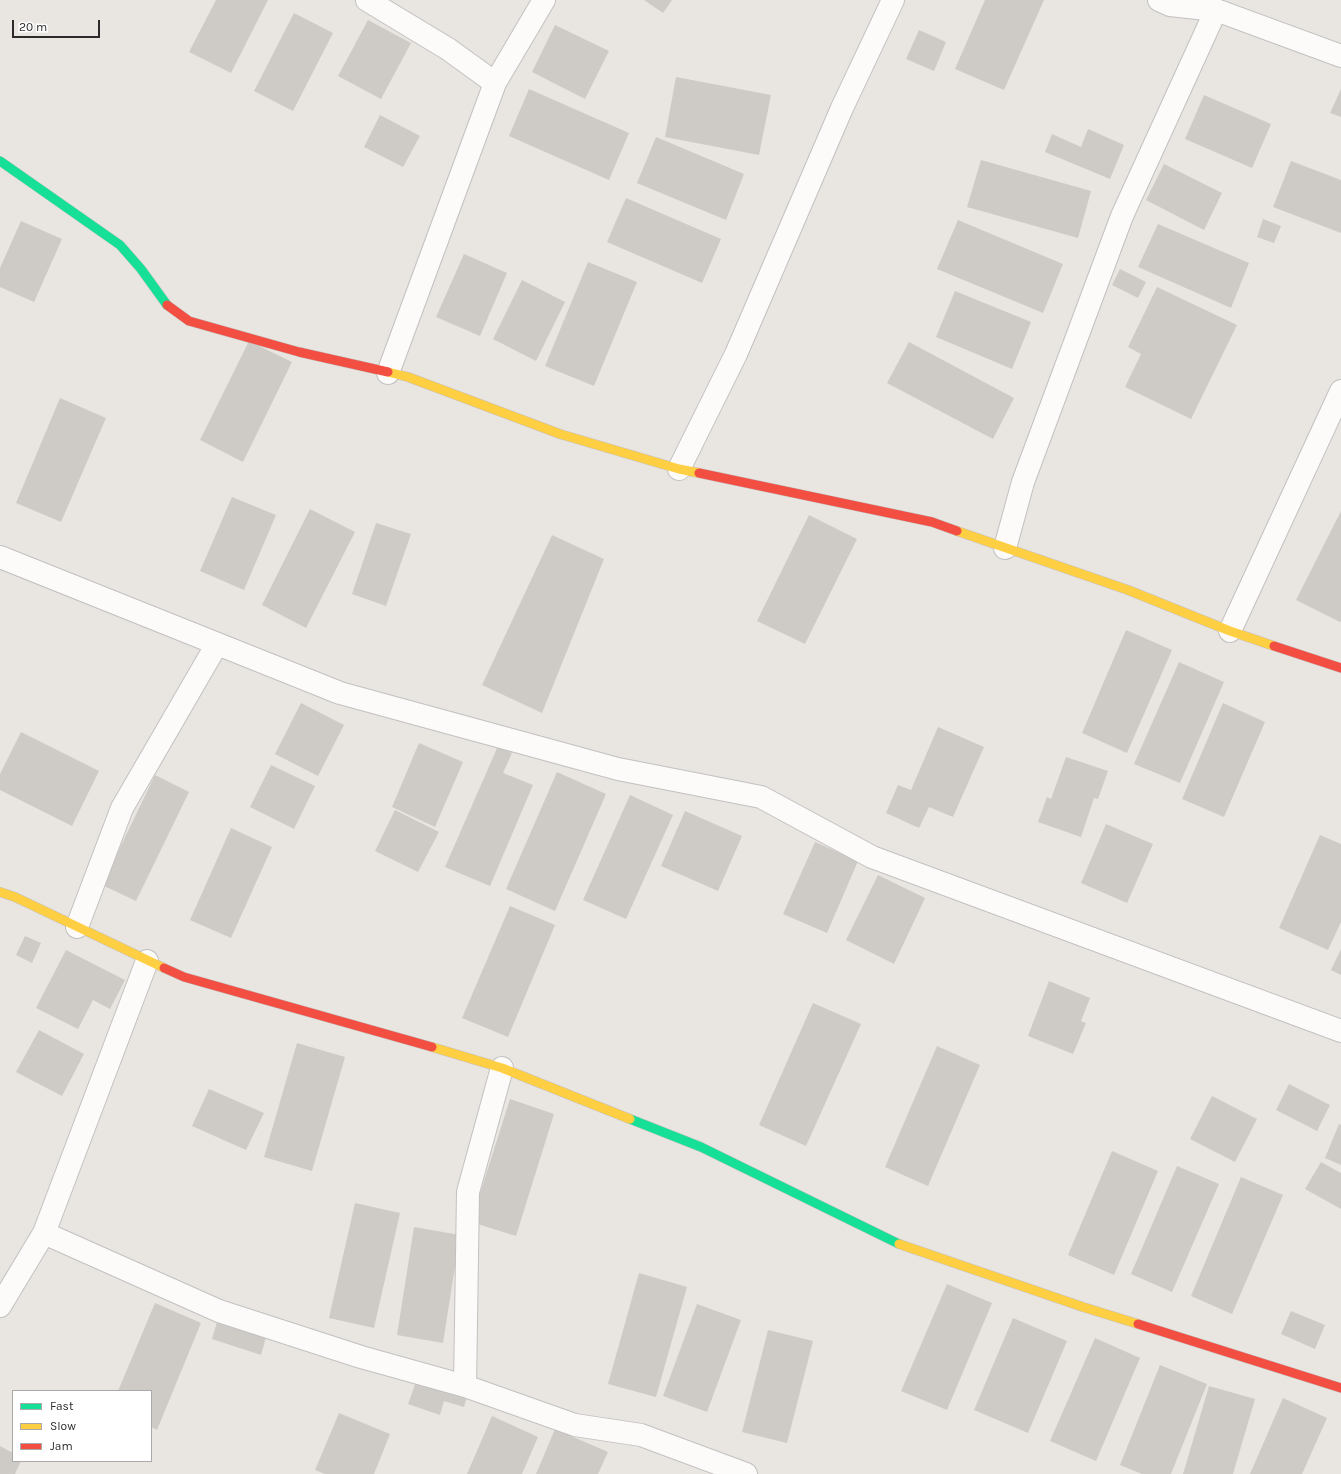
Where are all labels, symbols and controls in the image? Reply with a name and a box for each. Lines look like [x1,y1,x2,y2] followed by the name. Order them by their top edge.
[14,12,102,38] scale bar
[19,20,47,34] text: 20 m
[12,1390,152,1462] legend
[50,1399,73,1413] text: Fast
[50,1419,76,1433] text: Slow
[50,1439,73,1453] text: Jam

